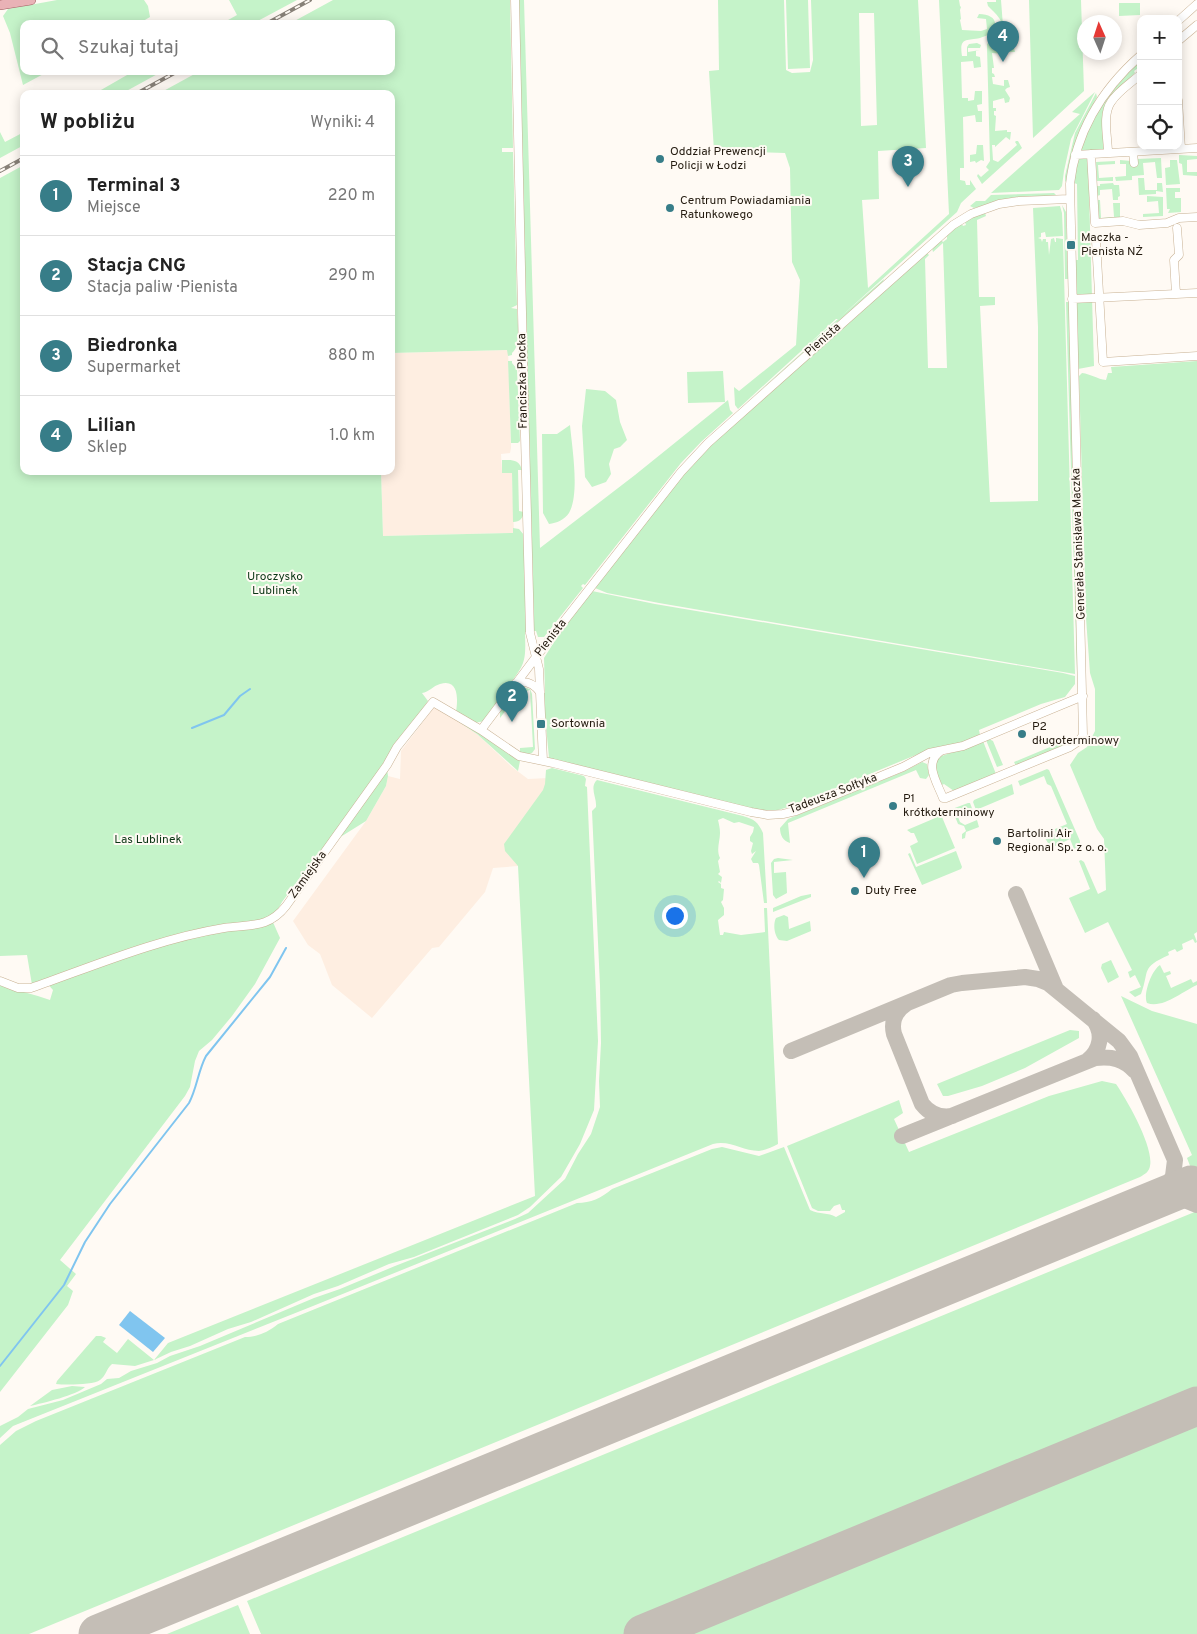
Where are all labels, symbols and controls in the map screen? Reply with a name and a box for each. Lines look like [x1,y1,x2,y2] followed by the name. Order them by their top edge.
[1077,15,1122,60] north arrow
[1137,15,1182,150] map controls
[1137,15,1182,60] button: +
[20,20,395,75] search box
[987,21,1019,62] pin: 4
[38,34,66,62] icon: search
[78,36,179,60] text: Szukaj tutaj
[1137,60,1182,105] button: −
[1137,105,1182,150] button: locate
[40,109,135,136] text: W pobliżu
[310,113,375,133] text: Wyniki: 4
[670,144,766,174] place label: Oddział Prewencji Policji w Łodzi
[892,146,924,187] pin: 3
[654,153,666,165] marker: Oddział Prewencji Policji w Łodzi
[87,174,181,198] text: Terminal 3
[53,186,59,206] text: 1
[328,186,375,206] text: 220 m
[680,193,811,223] place label: Centrum Powiadamiania Ratunkowego
[87,198,141,218] text: Miejsce
[664,202,676,214] marker: Centrum Powiadamiania Ratunkowego
[1081,230,1143,260] place label: Maczka - Pienista NŻ
[1065,239,1077,251] marker: Maczka - Pienista NŻ
[87,254,186,278] text: Stacja CNG
[51,266,61,286] text: 2
[328,266,375,286] text: 290 m
[87,278,238,298] text: Stacja paliw · Pienista
[802,320,844,360] street label: Pienista
[514,333,532,429] street label: Franciszka Plocka
[87,334,178,358] text: Biedronka
[51,346,61,366] text: 3
[328,346,375,366] text: 880 m
[87,358,181,378] text: Supermarket
[87,414,136,438] text: Lilian
[51,426,61,446] text: 4
[329,426,375,446] text: 1.0 km
[87,438,127,458] text: Sklep
[1068,468,1090,620] street label: Generała Stanisława Maczka
[247,569,303,599] park label: Uroczysko Lublinek
[531,616,571,660] street label: Pienista
[496,681,528,722] pin: 2
[551,716,605,732] place label: Sortownia
[535,718,547,730] marker: Sortownia
[1032,719,1119,749] place label: P2 długoterminowy
[1016,728,1028,740] marker: P2 długoterminowy
[787,770,879,818] street label: Tadeusza Sołtyka
[903,791,995,821] place label: P1 krótkoterminowy
[887,800,899,812] marker: P1 krótkoterminowy
[1007,826,1107,856] place label: Bartolini Air Regional Sp. z o. o.
[114,832,182,848] park label: Las Lublinek
[991,835,1003,847] marker: Bartolini Air Regional Sp. z o. o.
[848,837,880,878] pin: 1
[285,848,331,902] street label: Zamiejska
[865,883,917,899] place label: Duty Free
[849,885,861,897] marker: Duty Free
[662,903,688,929] your location

